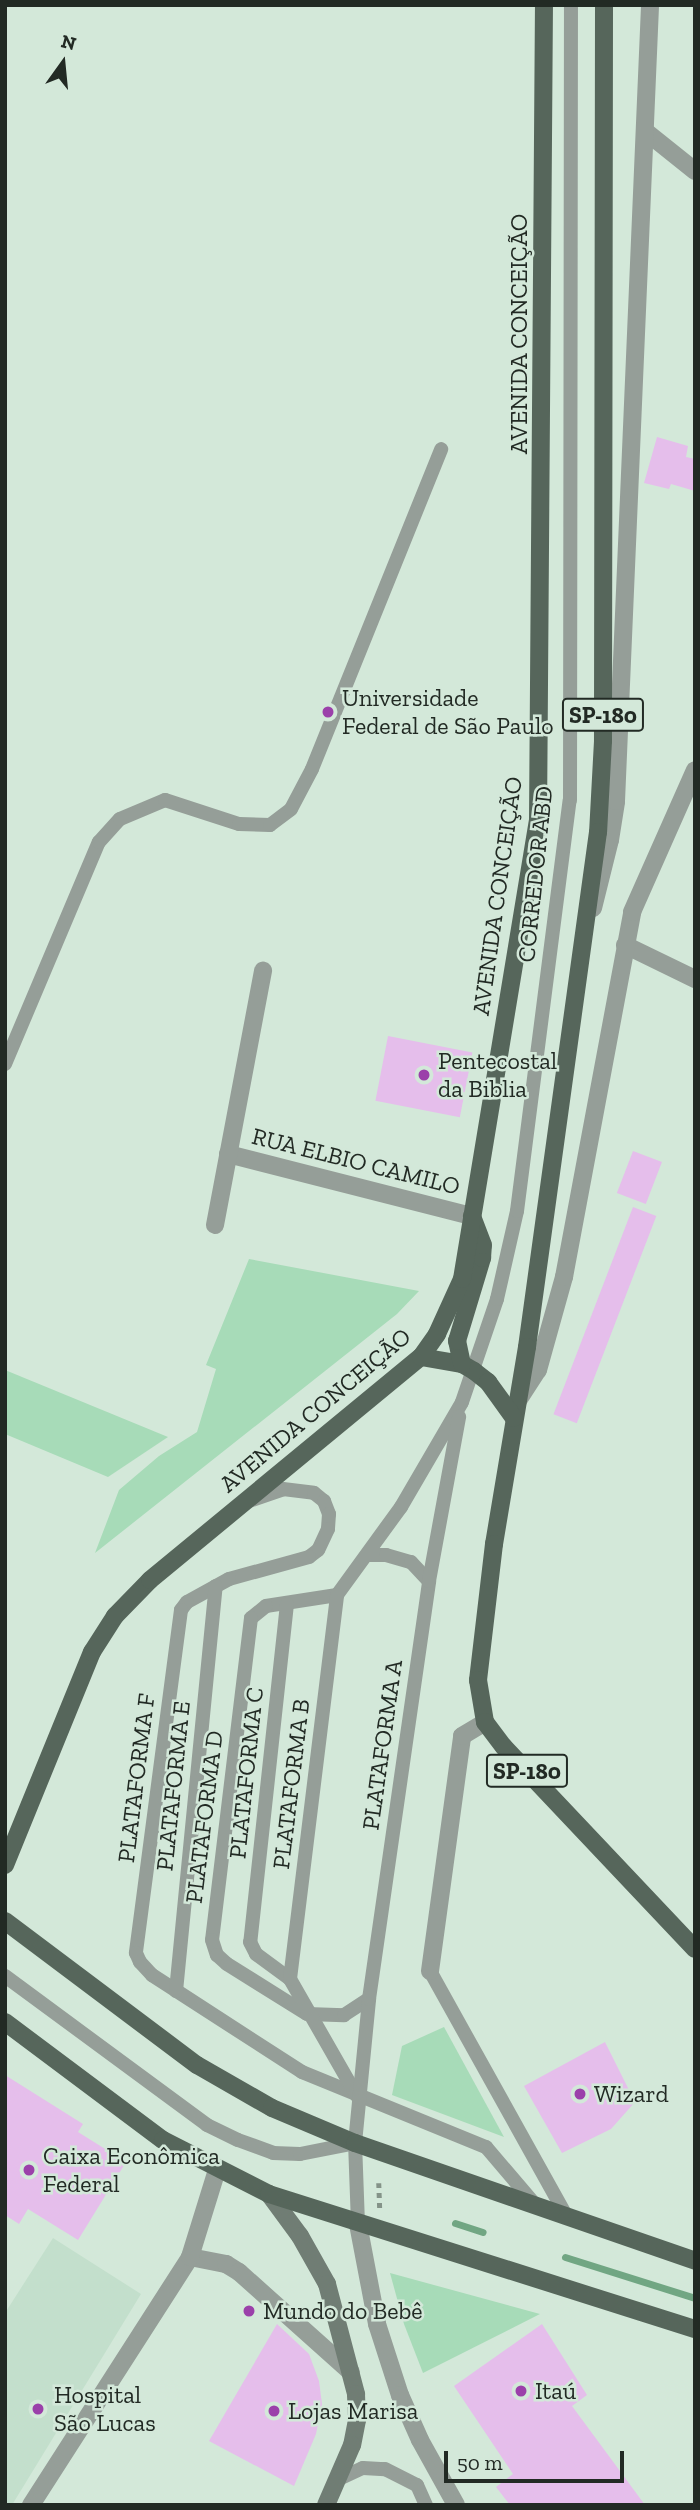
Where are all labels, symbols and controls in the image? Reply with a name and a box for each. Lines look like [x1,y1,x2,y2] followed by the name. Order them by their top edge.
[28,28,98,98] north arrow
[59,29,79,55] text: N
[505,213,533,455] street label: AVENIDA CONCEIÇÃO
[342,684,554,740] place label: Universidade Federal de São Paulo
[561,695,645,734] road number: SP-180
[320,704,336,720] marker: Universidade Federal de São Paulo
[466,774,528,1018] street label: AVENIDA CONCEIÇÃO
[511,784,559,964] street label: CORREDOR ABD
[438,1047,557,1103] place label: Pentecostal da Biblia
[416,1067,432,1083] marker: Pentecostal da Biblia
[249,1121,463,1201] street label: RUA ELBIO CAMILO
[213,1321,417,1499] street label: AVENIDA CONCEIÇÃO
[356,1657,408,1833] street label: PLATAFORMA A
[223,1685,269,1861] street label: PLATAFORMA C
[111,1691,161,1865] street label: PLATAFORMA F
[266,1697,316,1871] street label: PLATAFORMA B
[150,1699,196,1873] street label: PLATAFORMA E
[179,1729,229,1905] street label: PLATAFORMA D
[485,1752,569,1790] road number: SP-180
[594,2080,669,2108] place label: Wizard
[572,2086,588,2102] marker: Wizard
[43,2142,220,2198] place label: Caixa Econômica Federal
[21,2162,37,2178] marker: Caixa Econômica Federal
[263,2297,423,2325] place label: Mundo do Bebê
[241,2303,257,2319] marker: Mundo do Bebê
[535,2377,576,2405] place label: Itaú
[54,2381,156,2437] place label: Hospital São Lucas
[513,2383,529,2399] marker: Itaú
[288,2397,418,2425] place label: Lojas Marisa
[28,2399,48,2419] marker: Hospital São Lucas
[266,2403,282,2419] marker: Lojas Marisa
[448,2436,628,2480] scale bar
[457,2450,503,2475] text: 50 m

